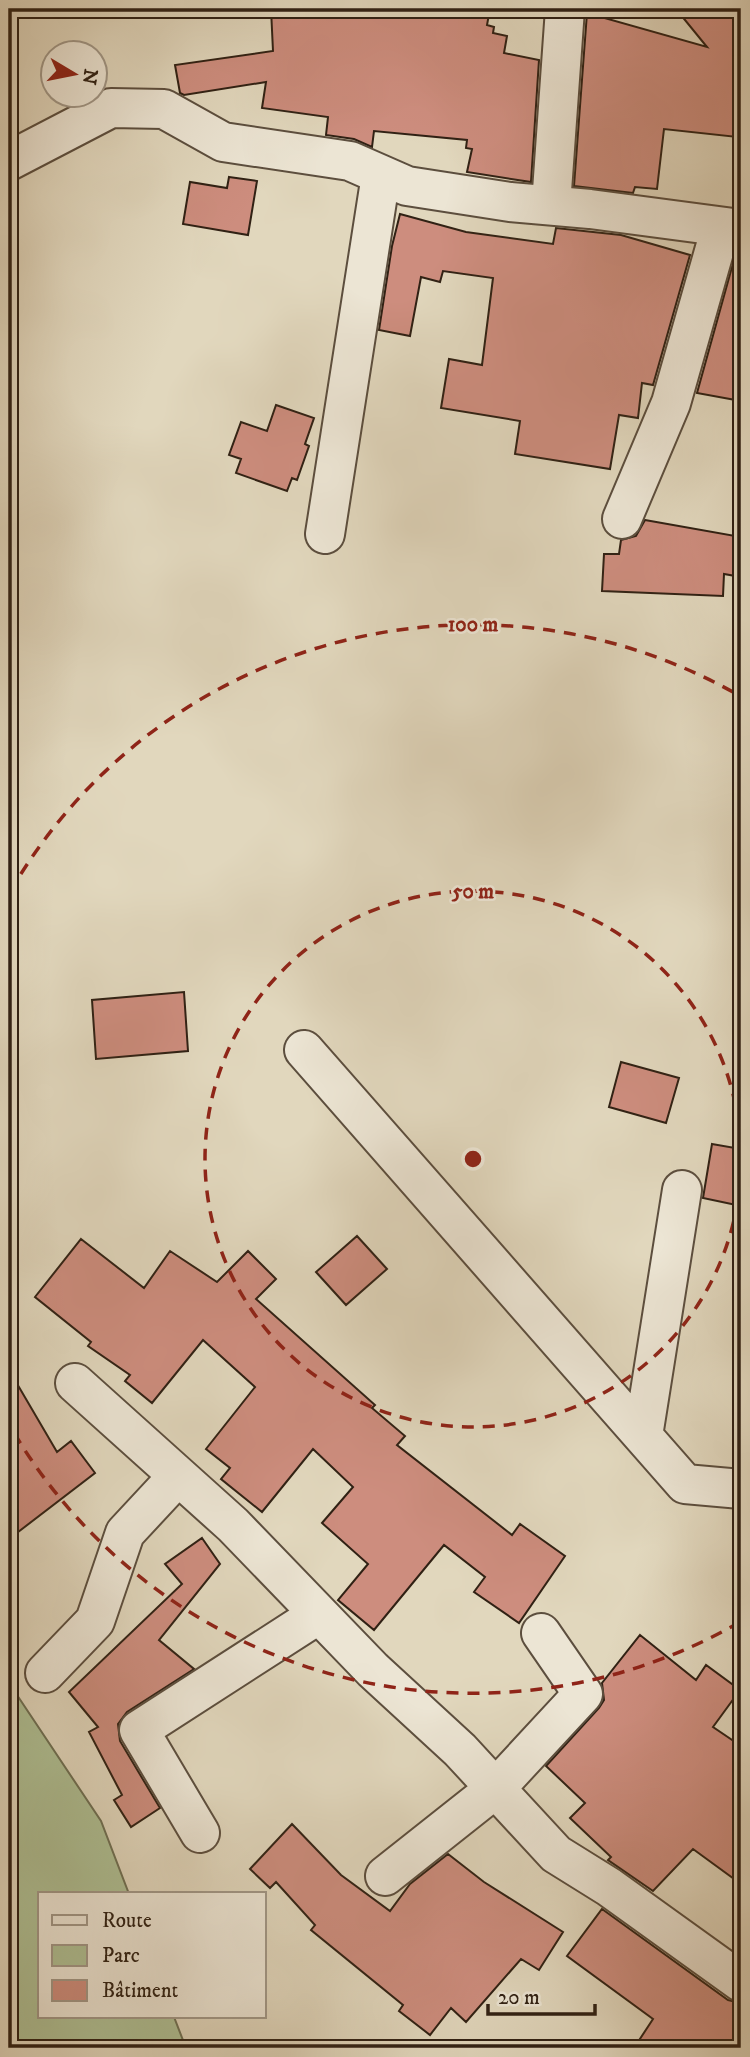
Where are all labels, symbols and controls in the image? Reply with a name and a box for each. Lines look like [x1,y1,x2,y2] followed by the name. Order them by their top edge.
[38,38,108,108] north arrow
[77,67,102,87] text: N
[448,612,498,638] text: 100 m
[451,879,494,905] text: 50 m
[461,1147,485,1171] centre of rings
[38,1892,266,2018] legend
[102,1908,152,1934] text: Route
[102,1943,140,1969] text: Parc
[488,1973,594,2017] scale bar
[102,1978,179,2004] text: Bâtiment
[498,1985,540,2011] text: 20 m

